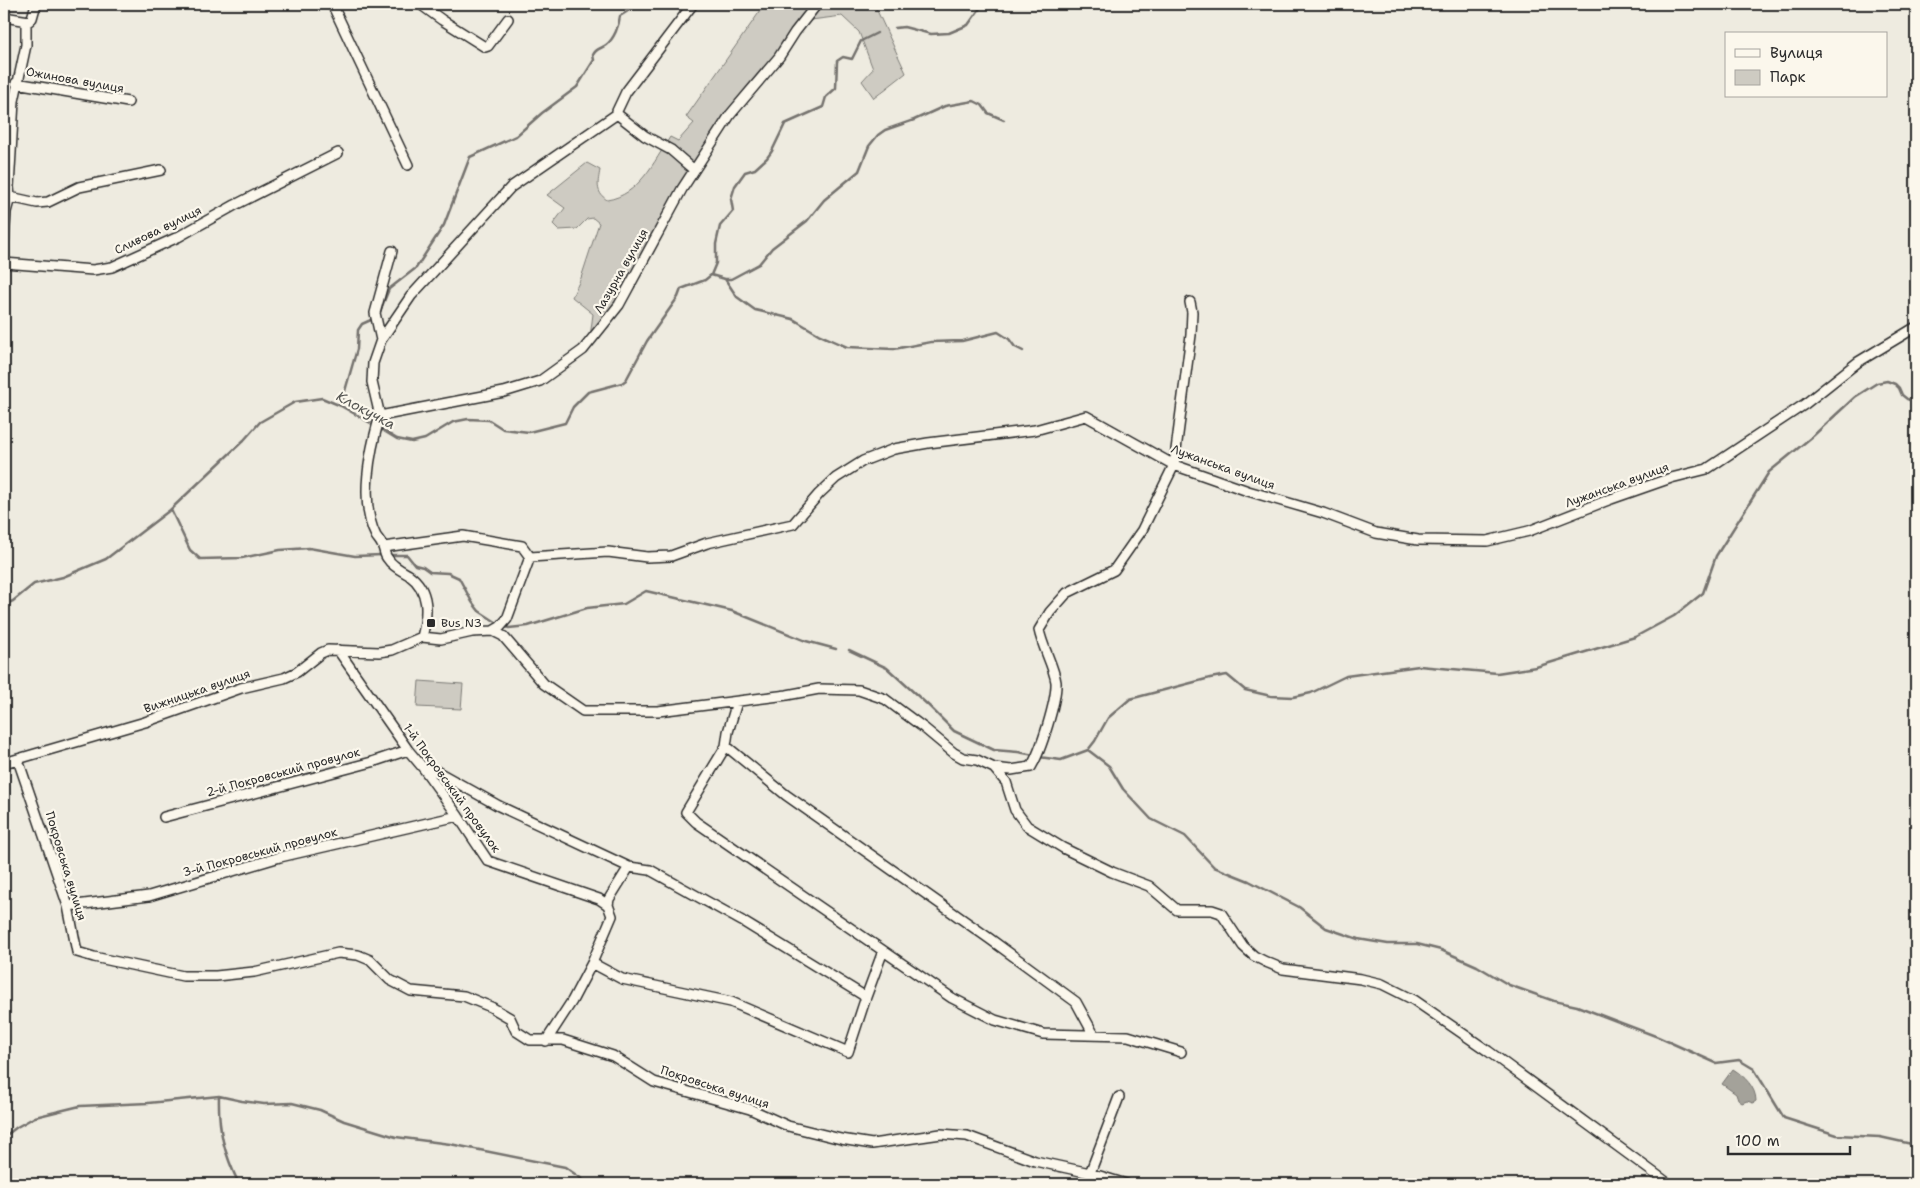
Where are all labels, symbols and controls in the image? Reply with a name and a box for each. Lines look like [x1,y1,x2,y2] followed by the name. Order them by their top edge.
[1725,32,1888,98] legend
[1770,43,1823,63] text: Вулиця
[25,63,125,97] street label: Ожинова вулиця
[1770,67,1806,87] text: Парк
[112,202,204,258] street label: Сливова вулиця
[590,226,652,316] street label: Лазурна вулиця
[333,387,399,433] water label: Клокучка
[1169,441,1277,493] street label: Лужанська вулиця
[1563,459,1671,511] street label: Лужанська вулиця
[441,615,482,631] place label: Bus N3
[425,617,437,629] marker: Bus N3
[142,665,252,717] street label: Вижницька вулиця
[400,720,505,856] street label: 1-й Покровський провулок
[204,744,362,800] street label: 2-й Покровський провулок
[42,809,90,923] street label: Покровська вулиця
[181,823,340,880] street label: 3-й Покровський провулок
[659,1062,771,1112] street label: Покровська вулиця
[1728,1123,1850,1155] scale bar
[1735,1131,1780,1151] text: 100 m

